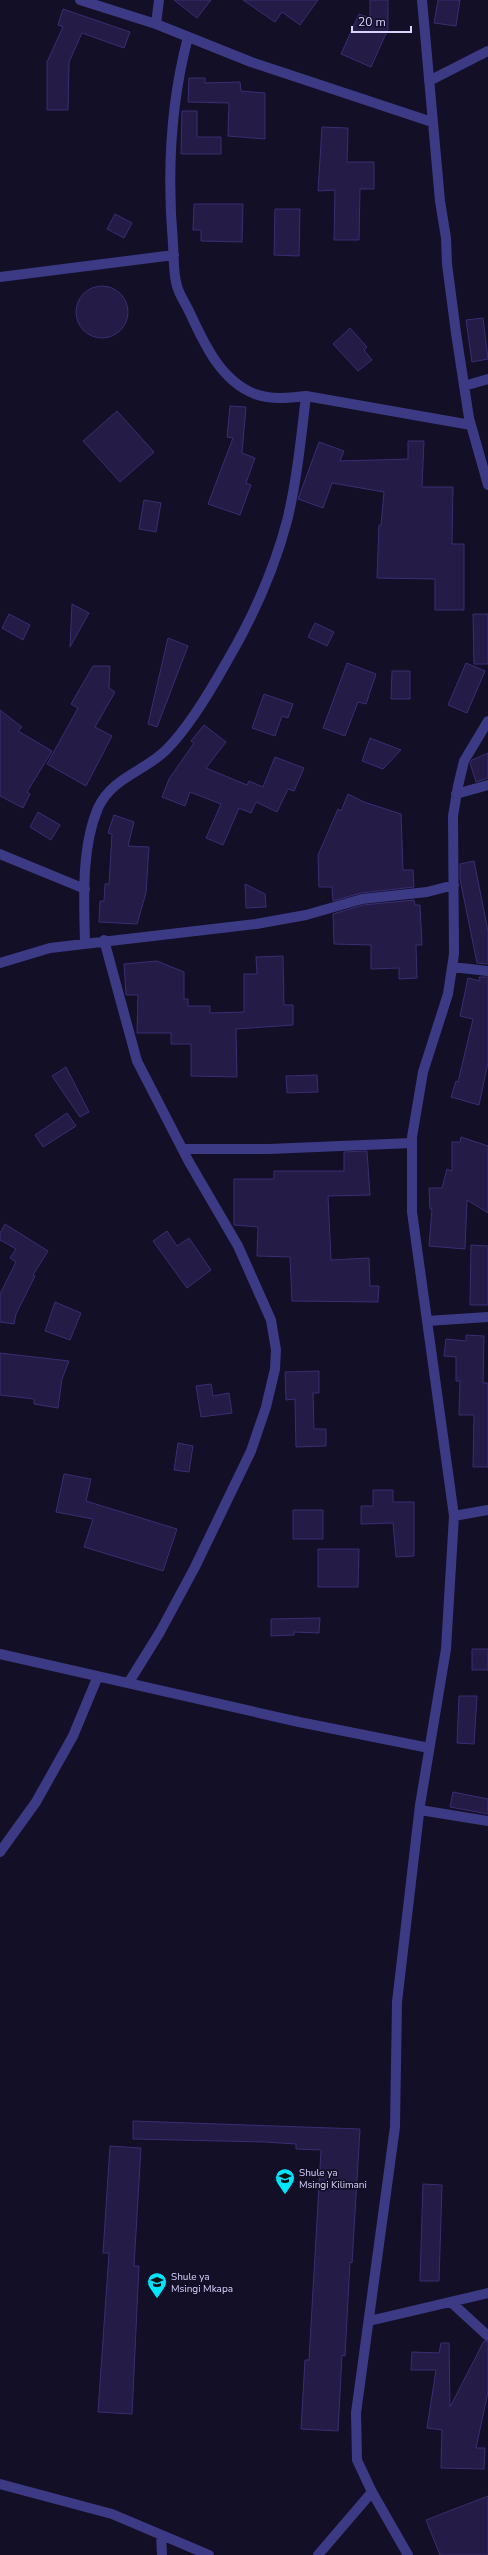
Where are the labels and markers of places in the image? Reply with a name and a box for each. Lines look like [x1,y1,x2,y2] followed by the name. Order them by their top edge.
[299,2166,367,2192] place label: Shule ya Msingi Kilimani
[274,2167,296,2195] school or university icon: Shule ya Msingi Kilimani
[171,2270,233,2296] place label: Shule ya Msingi Mkapa
[146,2271,168,2299] school or university icon: Shule ya Msingi Mkapa

